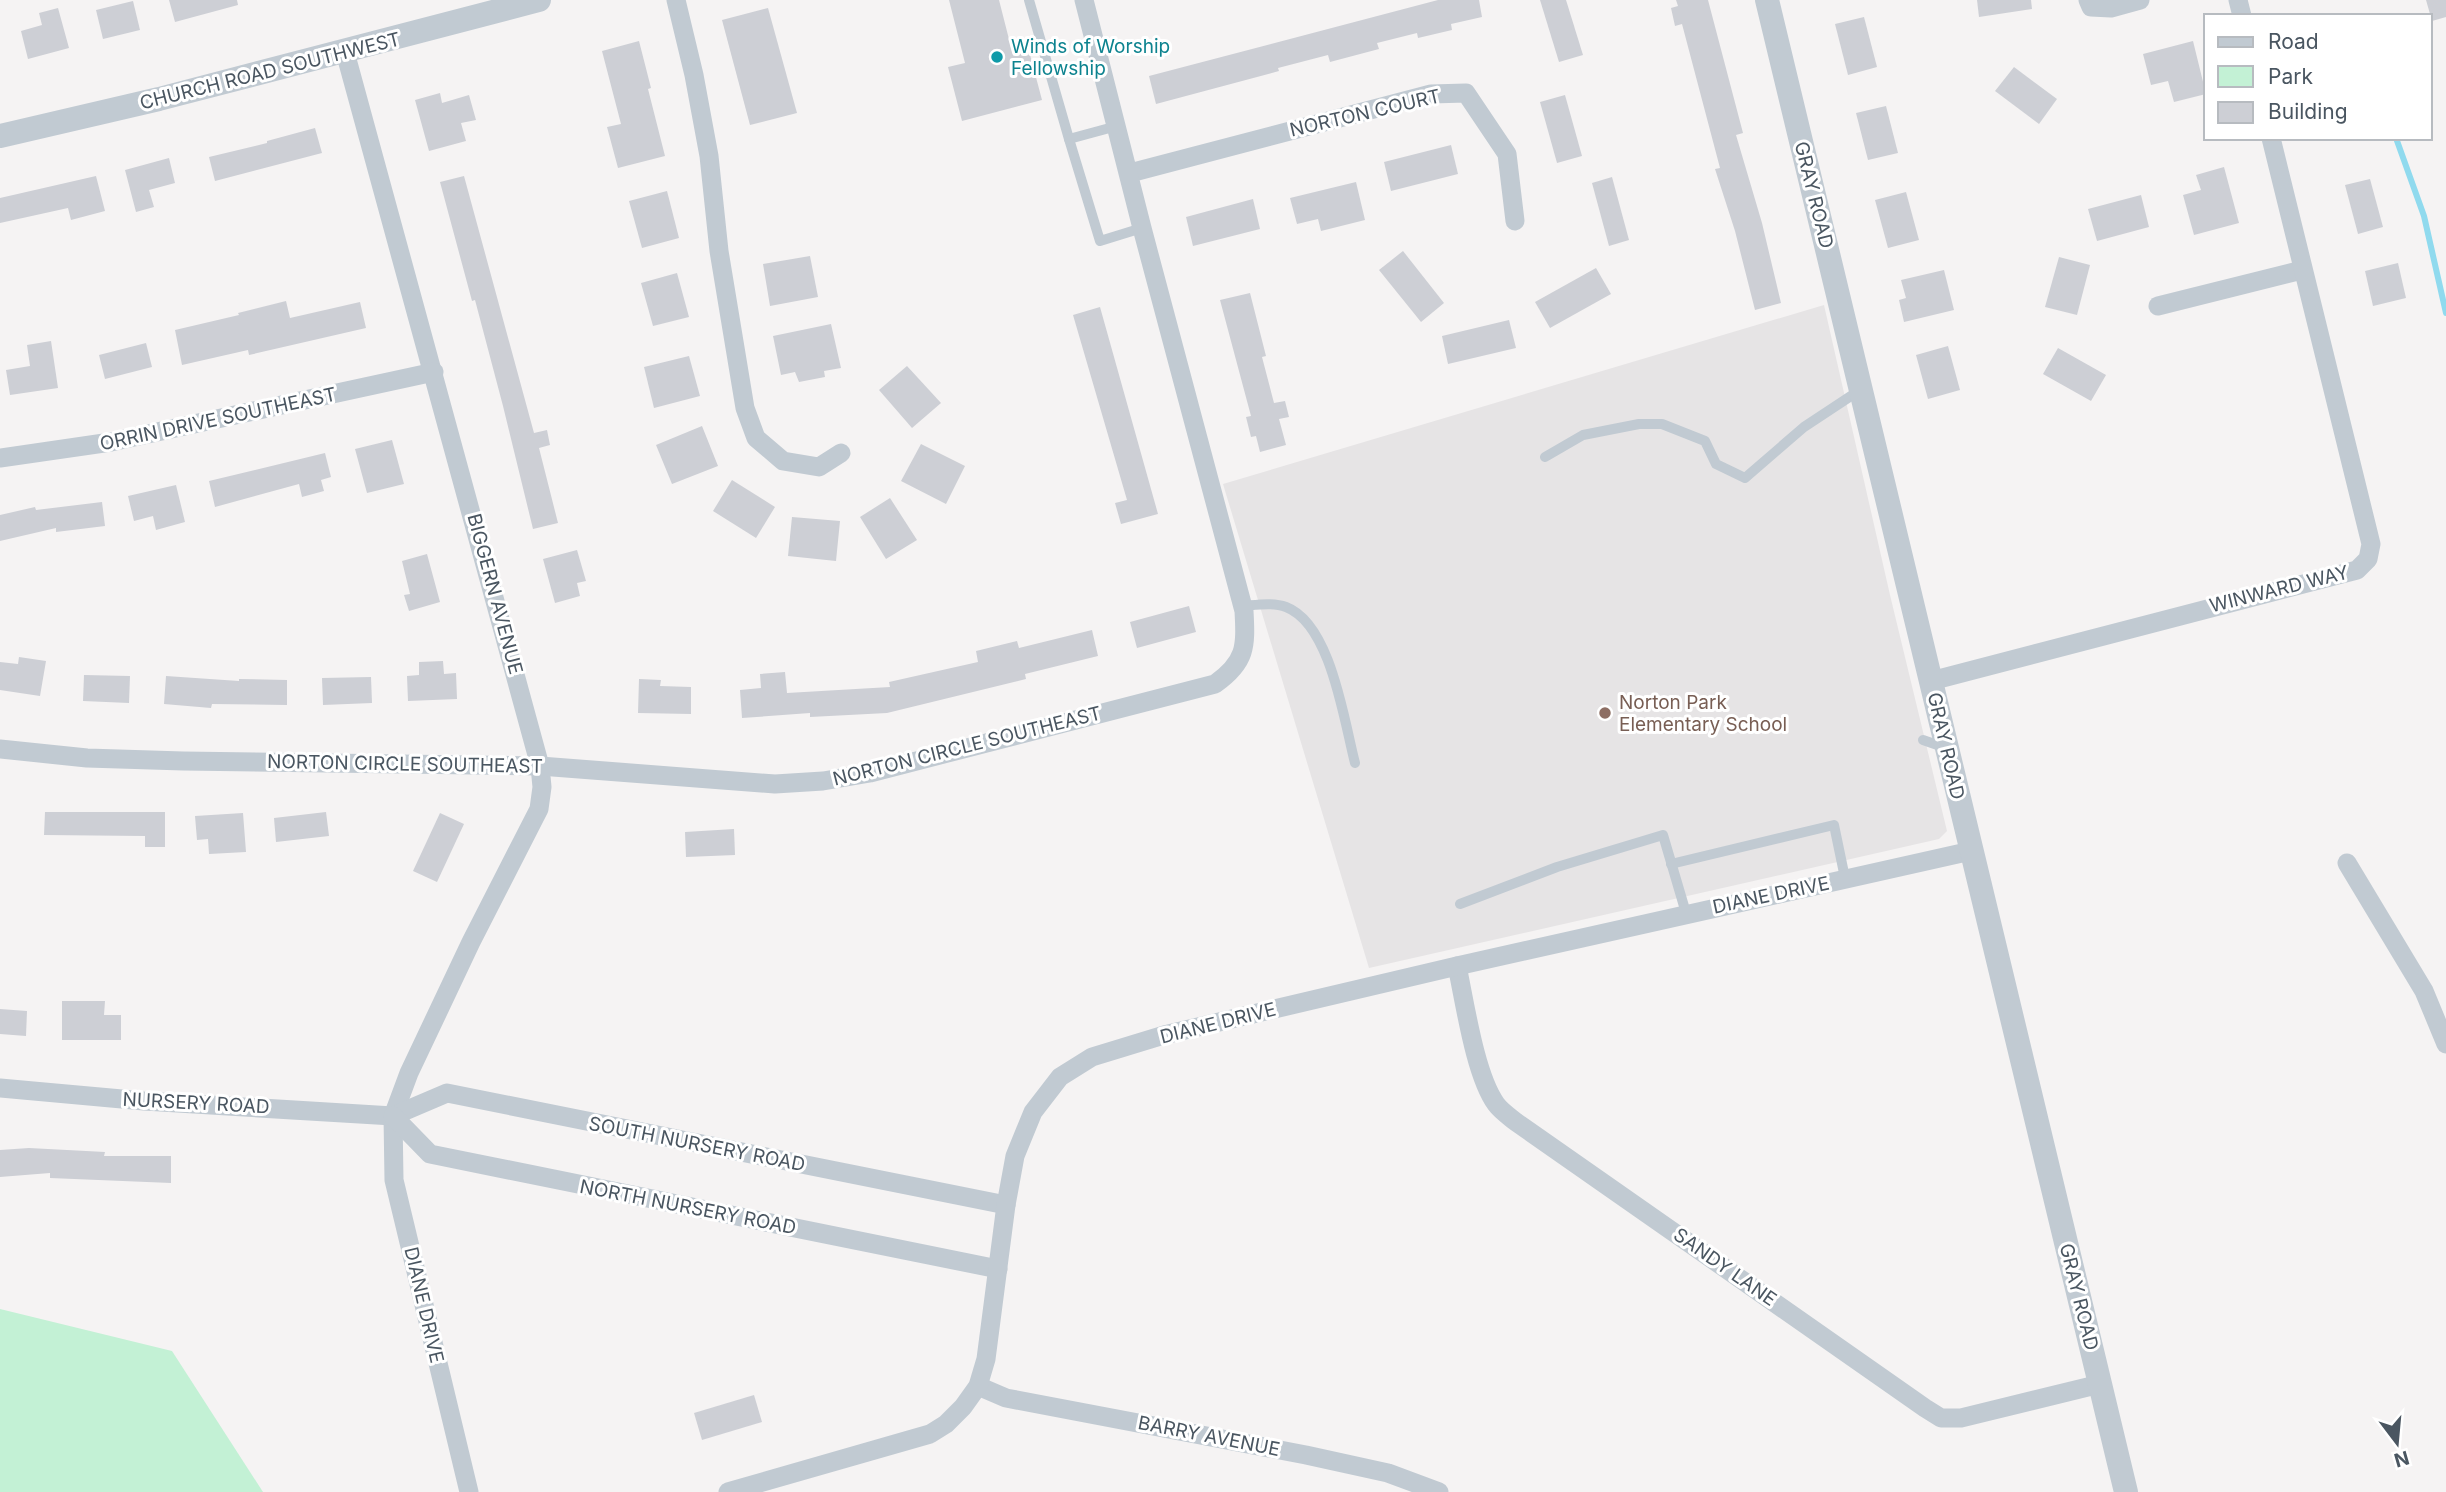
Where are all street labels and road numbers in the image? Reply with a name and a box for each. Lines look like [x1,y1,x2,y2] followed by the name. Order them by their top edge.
[137,27,403,115] street label: CHURCH ROAD SOUTHWEST
[1287,84,1443,142] street label: NORTON COURT
[1790,139,1838,251] street label: GRAY ROAD
[98,383,338,455] street label: ORRIN DRIVE SOUTHEAST
[462,511,528,677] street label: BIGGERN AVENUE
[2207,561,2351,617] street label: WINWARD WAY
[1923,690,1969,802] street label: GRAY ROAD
[830,701,1104,791] street label: NORTON CIRCLE SOUTHEAST
[267,750,543,778] street label: NORTON CIRCLE SOUTHEAST
[1711,871,1831,919] street label: DIANE DRIVE
[1158,997,1278,1049] street label: DIANE DRIVE
[122,1088,270,1118] street label: NURSERY ROAD
[587,1112,807,1176] street label: SOUTH NURSERY ROAD
[578,1175,798,1239] street label: NORTH NURSERY ROAD
[1669,1223,1781,1311] street label: SANDY LANE
[2055,1241,2103,1353] street label: GRAY ROAD
[399,1245,449,1365] street label: DIANE DRIVE
[1136,1411,1282,1461] street label: BARRY AVENUE

